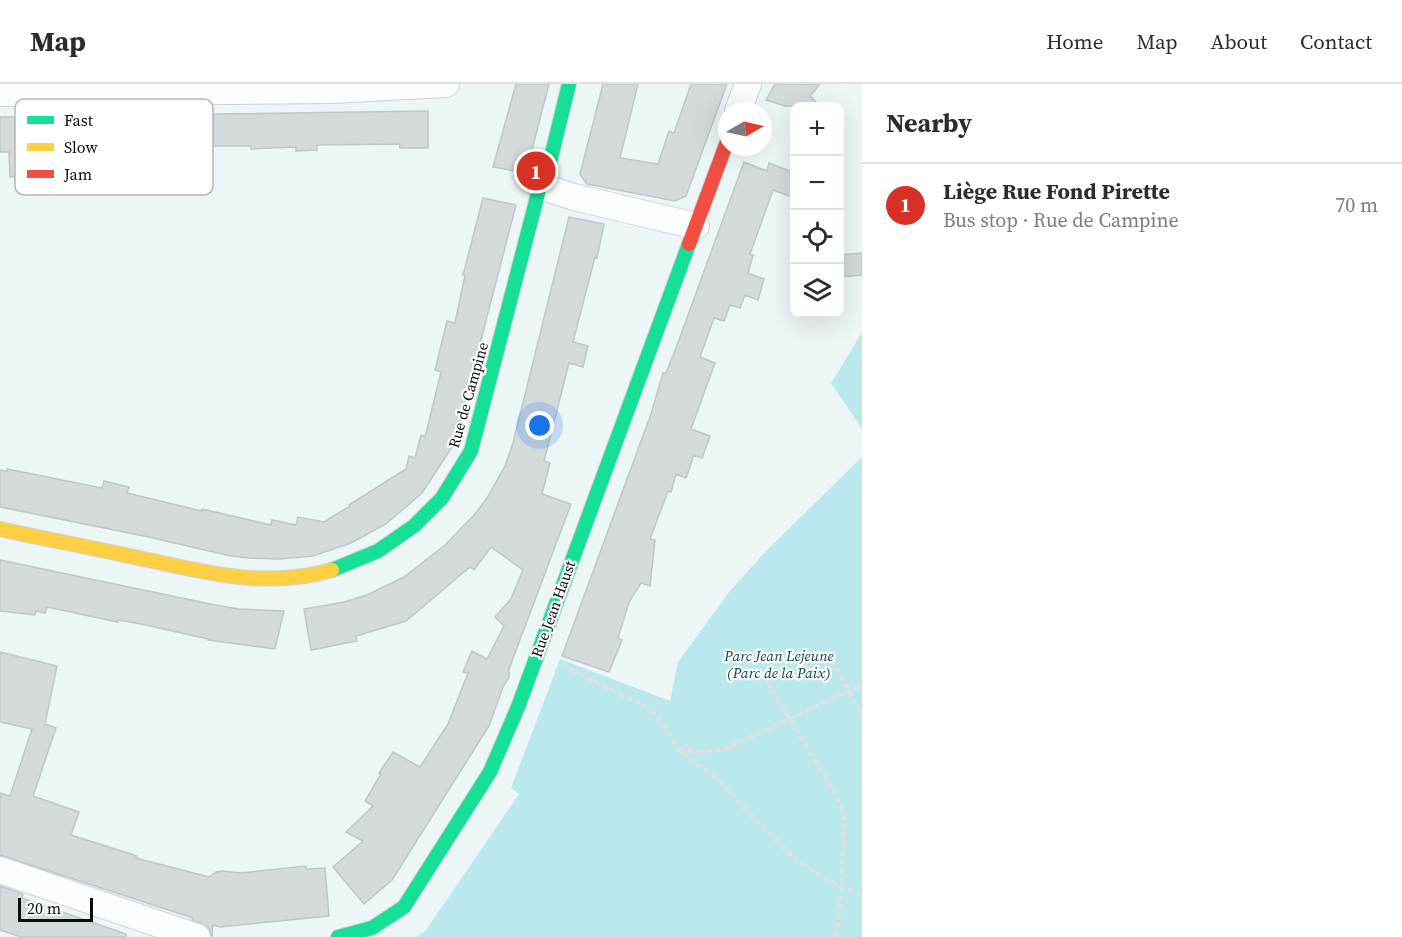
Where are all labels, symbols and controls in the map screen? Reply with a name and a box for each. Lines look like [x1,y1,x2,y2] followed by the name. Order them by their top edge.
[30,22,86,60] text: Map
[1046,27,1104,56] text: Home
[1137,27,1178,56] text: Map
[1211,27,1267,56] text: About
[1300,27,1372,56] text: Contact
[15,99,213,195] legend
[718,102,772,156] north arrow
[790,102,844,318] map controls
[790,102,844,156] button: +
[886,105,972,141] text: Nearby
[64,109,94,131] text: Fast
[64,136,99,158] text: Slow
[516,148,556,194] pin: 1
[790,156,844,210] button: −
[63,163,92,185] text: Jam
[943,176,1170,206] text: Liège Rue Fond Pirette
[900,191,911,219] text: 1
[1335,191,1378,219] text: 70 m
[943,206,1179,234] text: Bus stop · Rue de Campine
[790,210,844,264] button: locate
[790,264,844,318] button: layers
[443,339,493,450] street label: Rue de Campine
[525,411,554,440] your location
[526,558,580,660] street label: Rue Jean Haust
[723,645,834,683] park label: Parc Jean Lejeune (Parc de la Paix)
[18,895,93,922] scale bar
[27,897,61,919] text: 20 m

